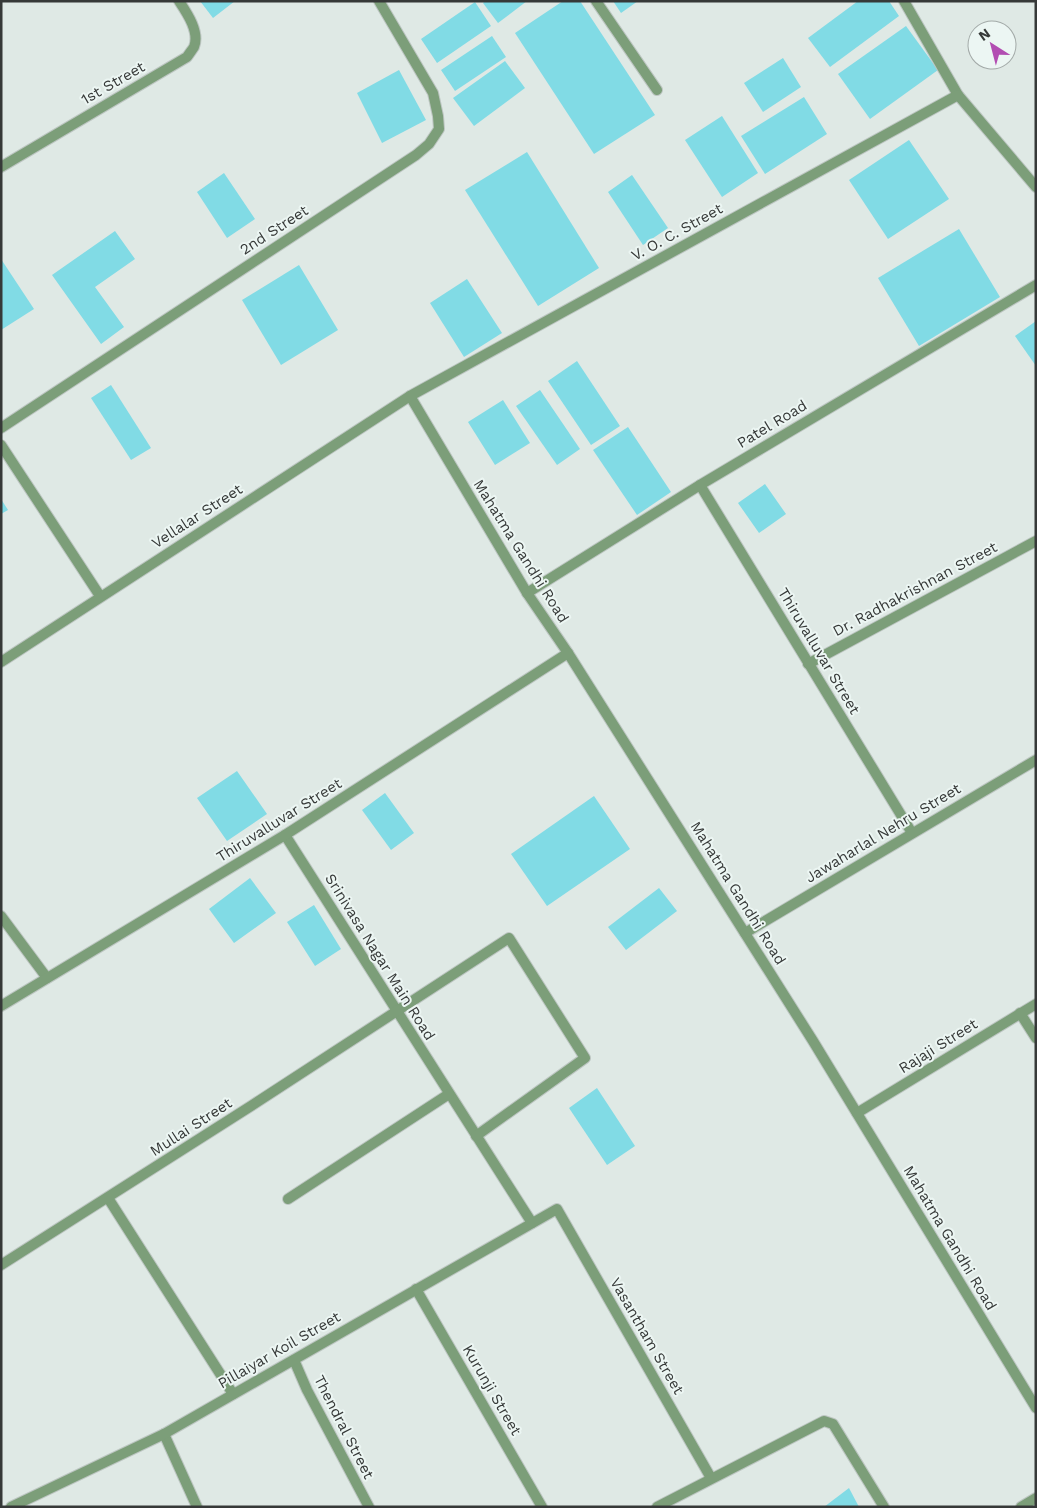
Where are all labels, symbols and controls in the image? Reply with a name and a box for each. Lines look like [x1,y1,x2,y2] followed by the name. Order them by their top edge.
[967,20,1017,70] north arrow
[975,25,993,44] text: N
[78,57,149,108] street label: 1st Street
[628,199,726,264] street label: V. O. C. Street
[237,201,312,259] street label: 2nd Street
[734,396,810,452] street label: Patel Road
[469,476,573,626] street label: Mahatma Gandhi Road
[148,480,246,552] street label: Vellalar Street
[830,538,1001,640] street label: Dr. Radhakrishnan Street
[774,585,864,718] street label: Thiruvalluvar Street
[213,774,345,866] street label: Thiruvalluvar Street
[802,779,965,887] street label: Jawaharlal Nehru Street
[686,818,790,968] street label: Mahatma Gandhi Road
[321,870,439,1044] street label: Srinivasa Nagar Main Road
[895,1014,981,1077] street label: Rajaji Street
[147,1094,236,1160] street label: Mullai Street
[900,1162,1000,1314] street label: Mahatma Gandhi Road
[606,1275,688,1398] street label: Vasantham Street
[215,1307,344,1392] street label: Pillaiyar Koil Street
[459,1341,526,1439] street label: Kurunji Street
[310,1372,378,1483] street label: Thendral Street

